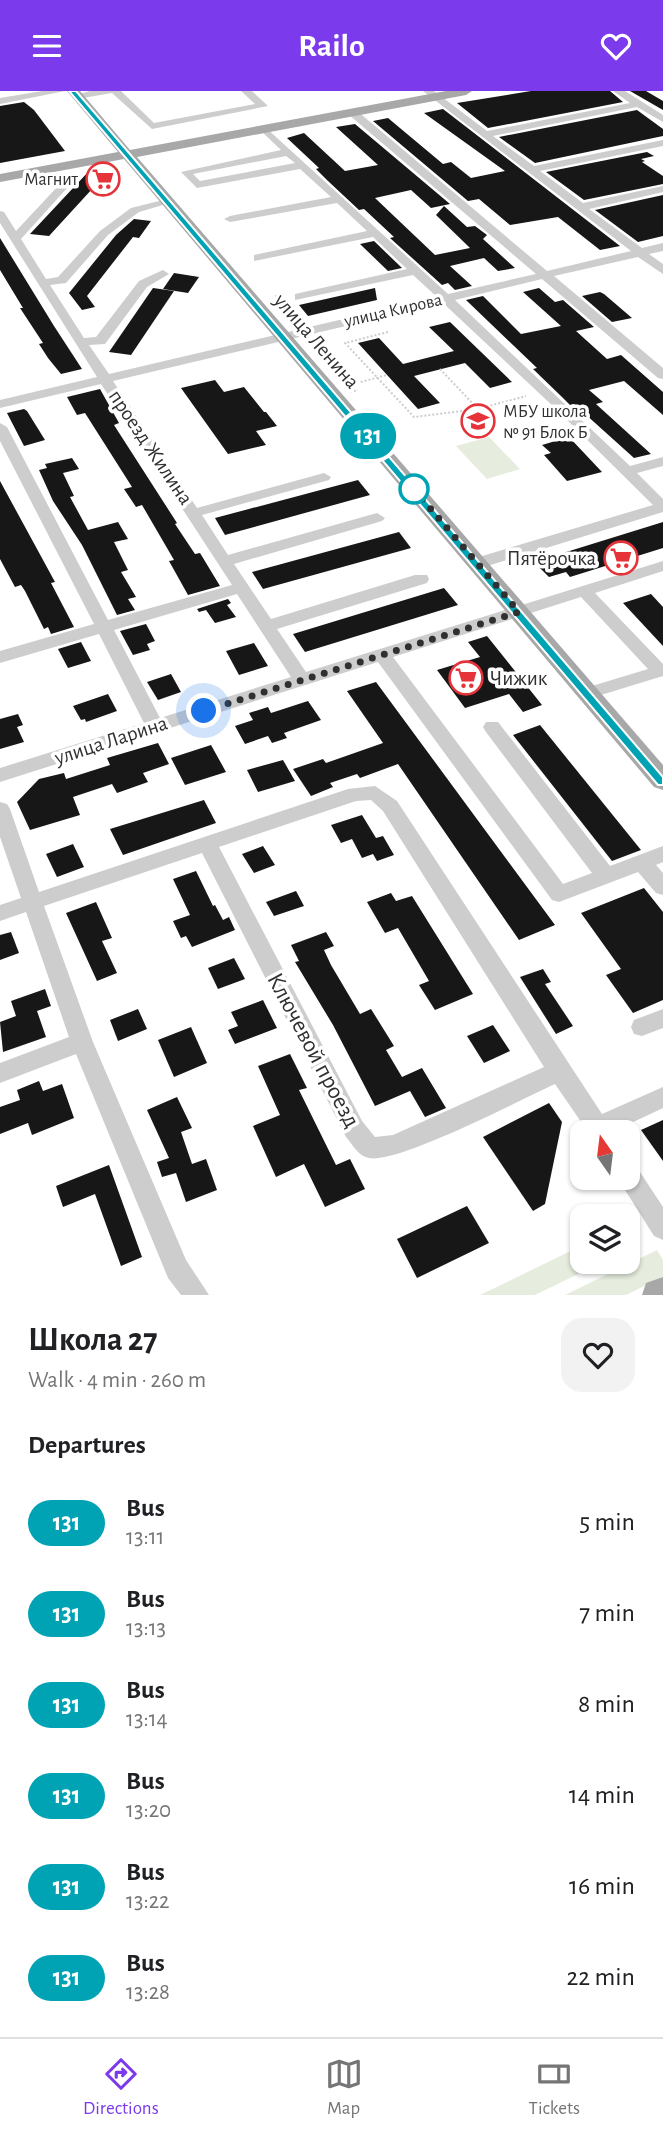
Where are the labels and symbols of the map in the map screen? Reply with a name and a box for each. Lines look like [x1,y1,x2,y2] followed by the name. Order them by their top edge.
[84,160,122,198] supermarket icon: Магнит
[24,171,79,189] place label: Магнит
[269,289,364,393] street label: улица Ленина
[342,291,444,331] street label: улица Кирова
[105,386,197,509] street label: проезд Жилина
[459,402,497,440] school or university icon: МБУ школа № 91 Блок Б
[503,403,588,442] place label: МБУ школа № 91 Блок Б
[328,413,408,459] line badge: 131
[399,474,429,504] unlabelled marker
[602,539,640,577] supermarket icon: Пятёрочка
[507,548,596,569] place label: Пятёрочка
[447,659,485,697] supermarket icon: Чижик
[490,668,548,689] place label: Чижик
[186,693,221,728] your location
[51,712,171,769] street label: улица Ларина
[262,969,364,1132] street label: Ключевой проезд
[570,1120,640,1190] north arrow

